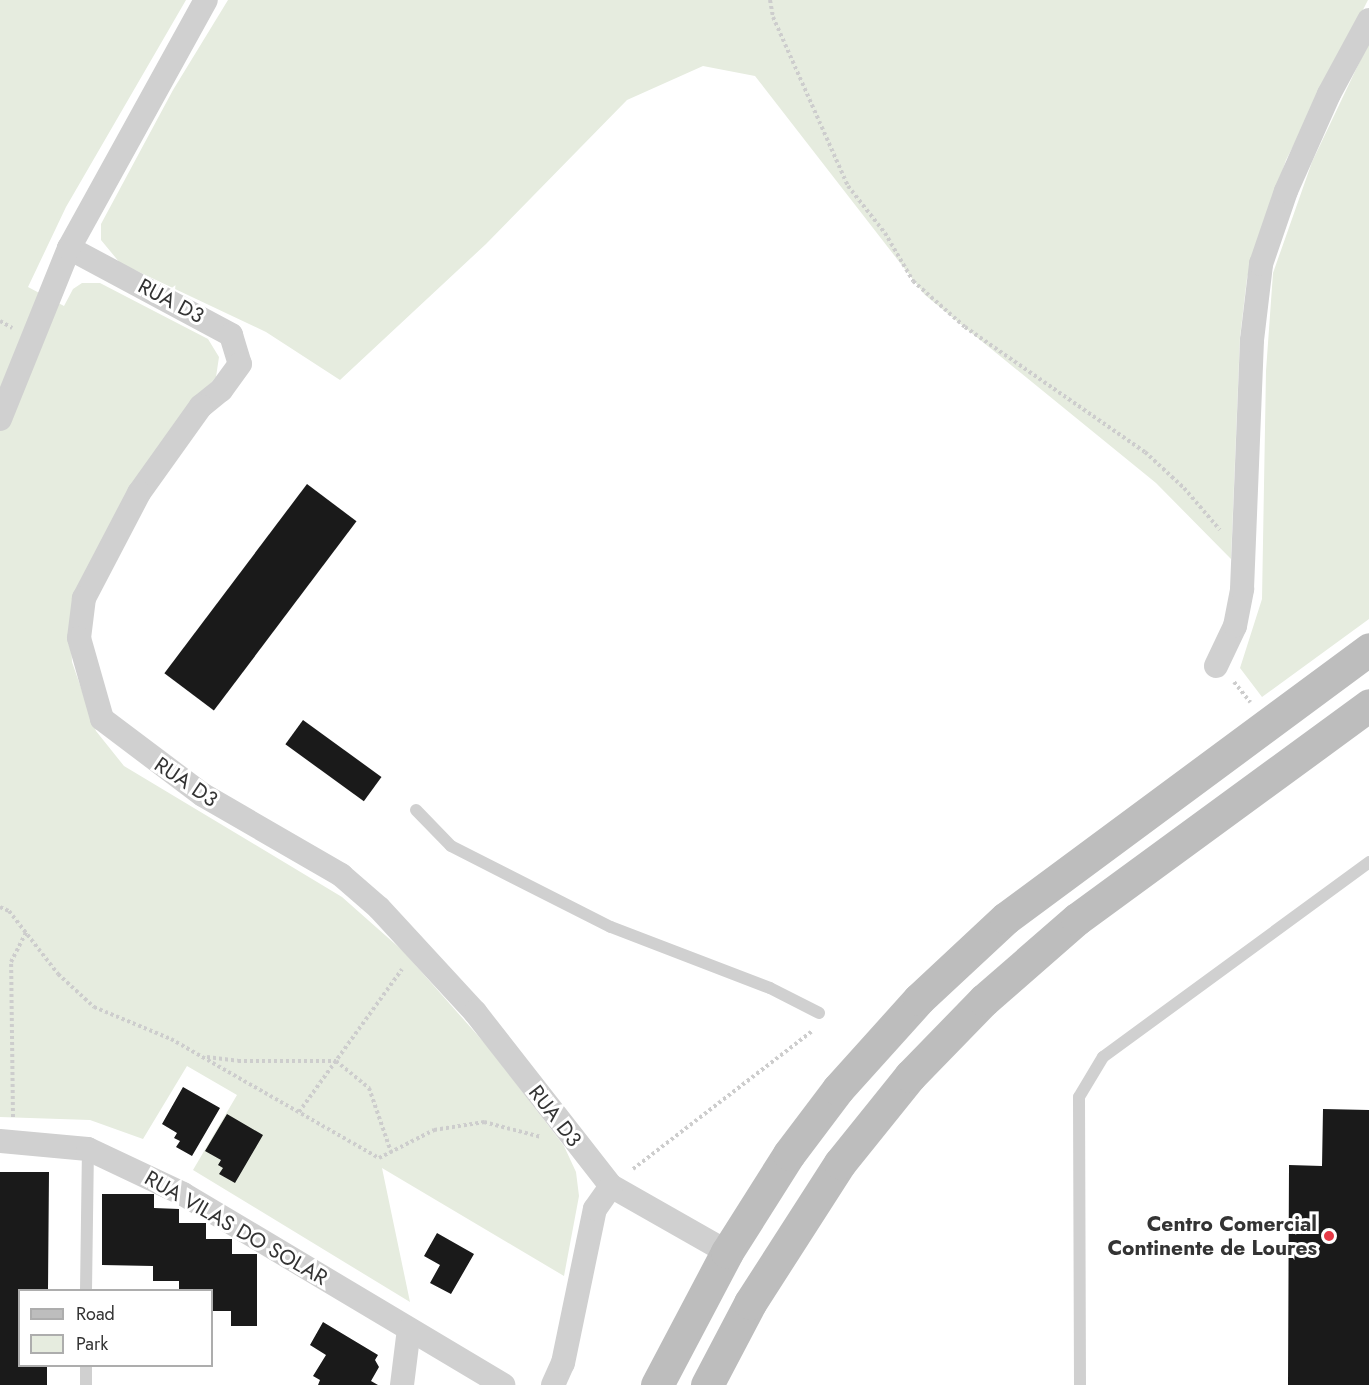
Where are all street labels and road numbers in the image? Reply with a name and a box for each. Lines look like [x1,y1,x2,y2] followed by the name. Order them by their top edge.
[134,273,208,329] street label: RUA D3
[150,752,222,812] street label: RUA D3
[523,1080,587,1152] street label: RUA D3
[140,1165,332,1291] street label: RUA VILAS DO SOLAR

